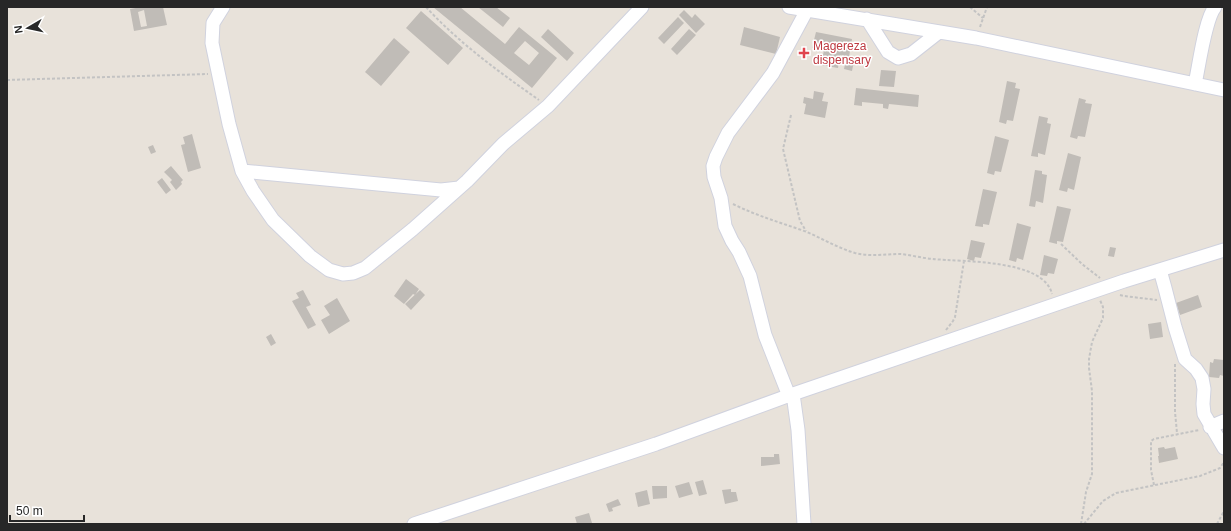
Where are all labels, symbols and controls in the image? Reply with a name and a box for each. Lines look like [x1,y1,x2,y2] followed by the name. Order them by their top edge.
[8,8,48,48] north arrow
[12,25,25,34] text: N
[813,39,871,67] place label: Magereza dispensary
[798,47,810,59] marker: Magereza dispensary
[10,497,84,523] scale bar
[16,504,43,518] text: 50 m

